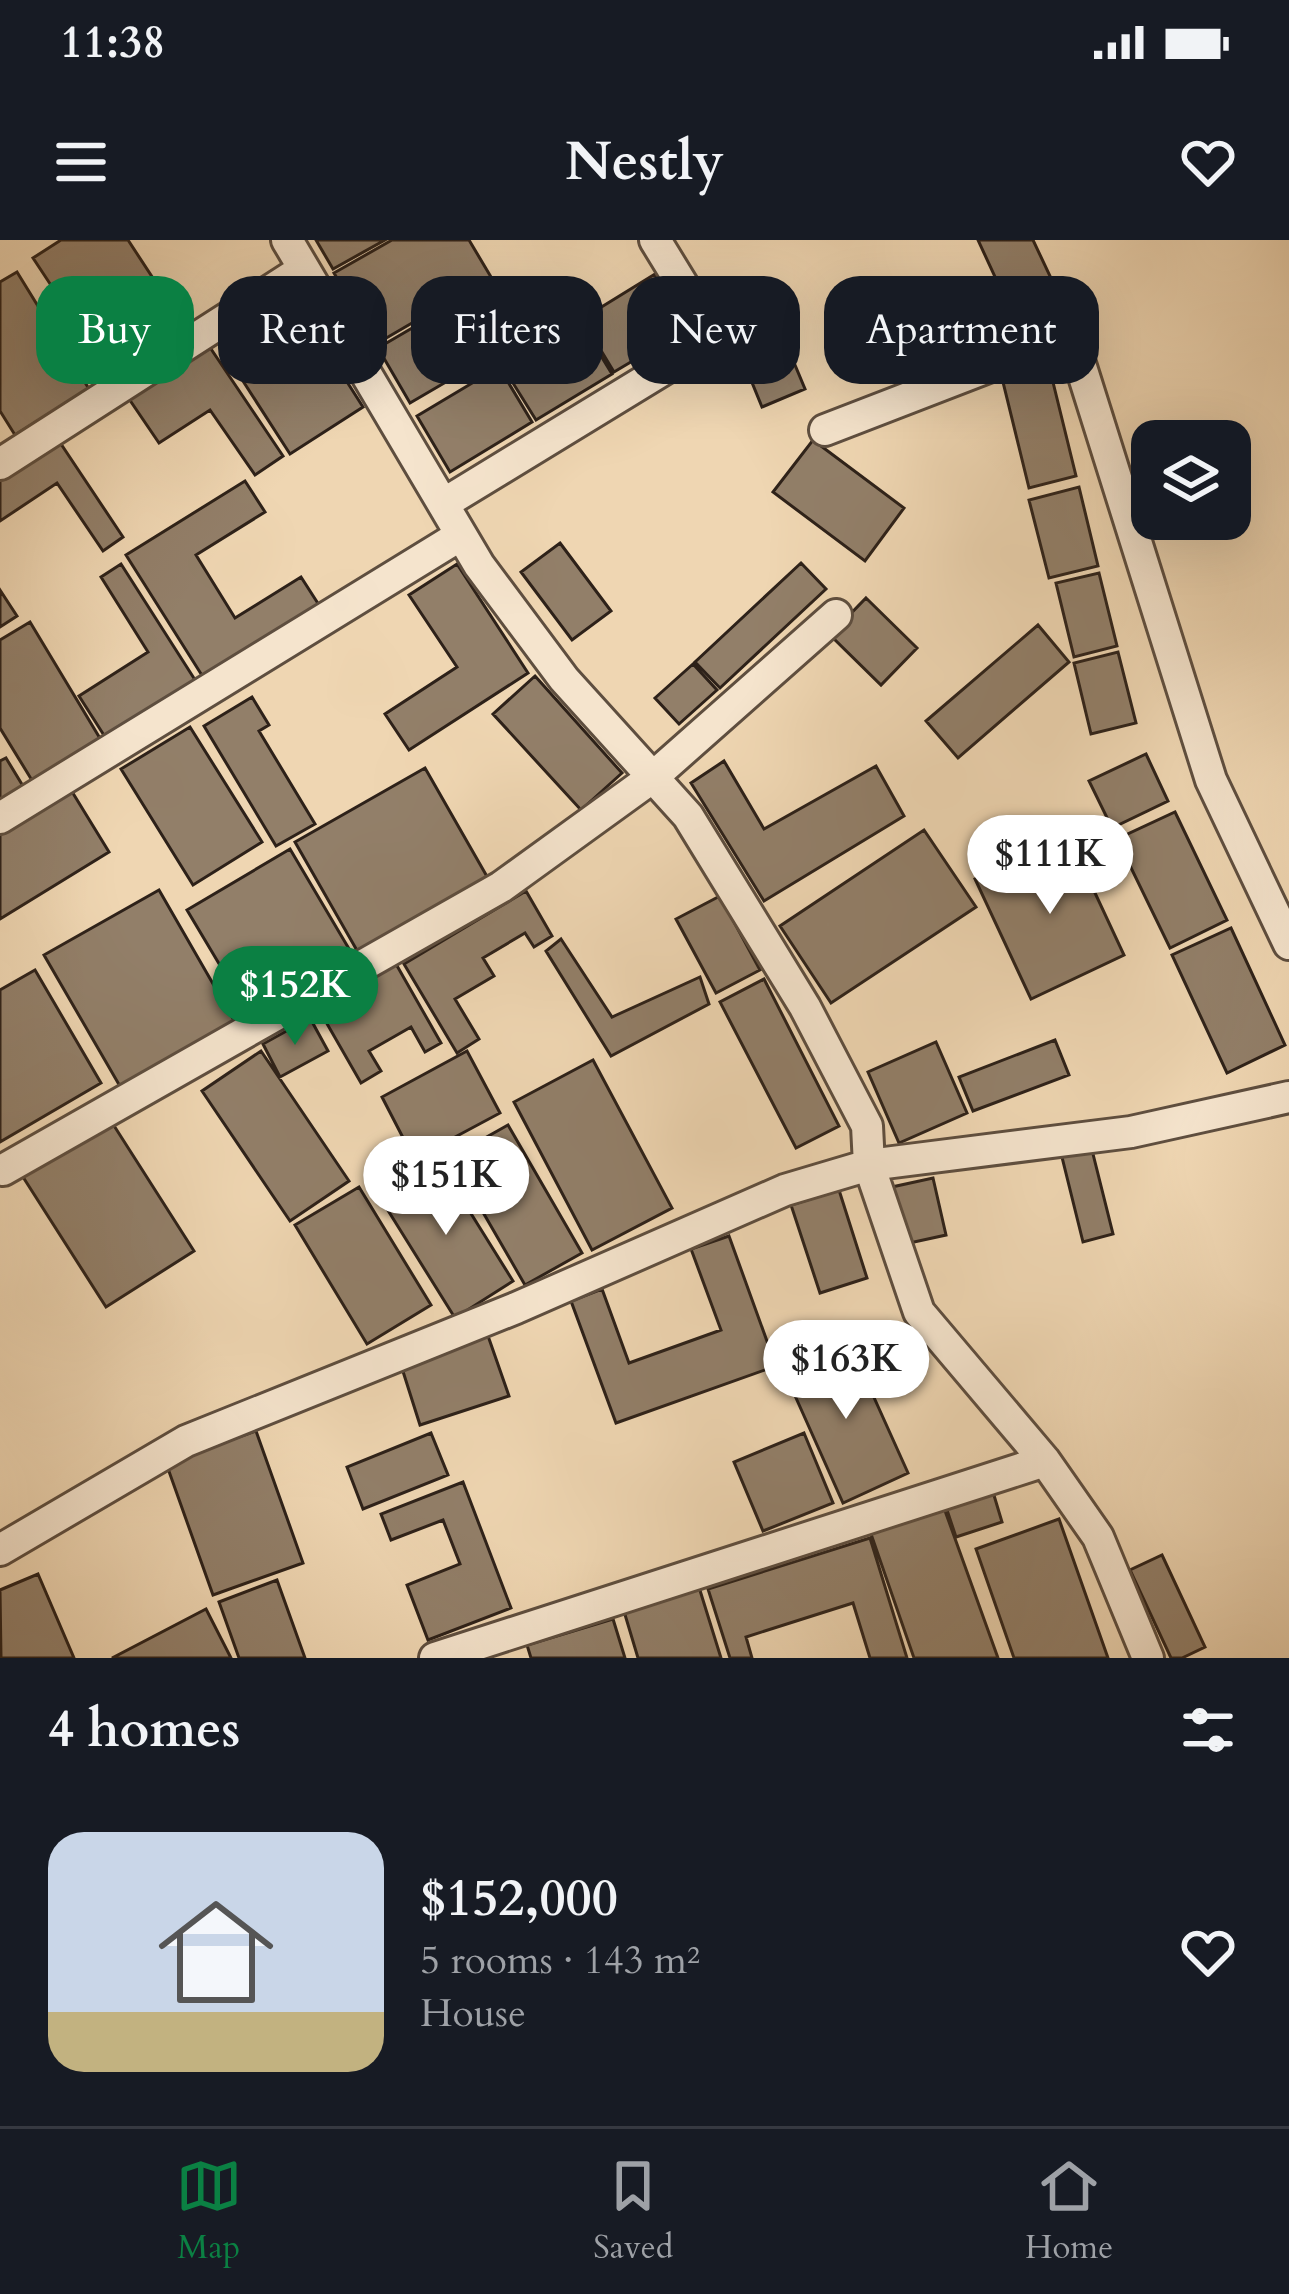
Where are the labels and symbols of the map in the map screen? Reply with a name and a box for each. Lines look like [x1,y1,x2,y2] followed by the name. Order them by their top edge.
[966,815,1134,917] pin: $111K
[211,946,379,1048] pin: $152K
[362,1136,530,1238] pin: $151K
[762,1320,930,1422] pin: $163K

